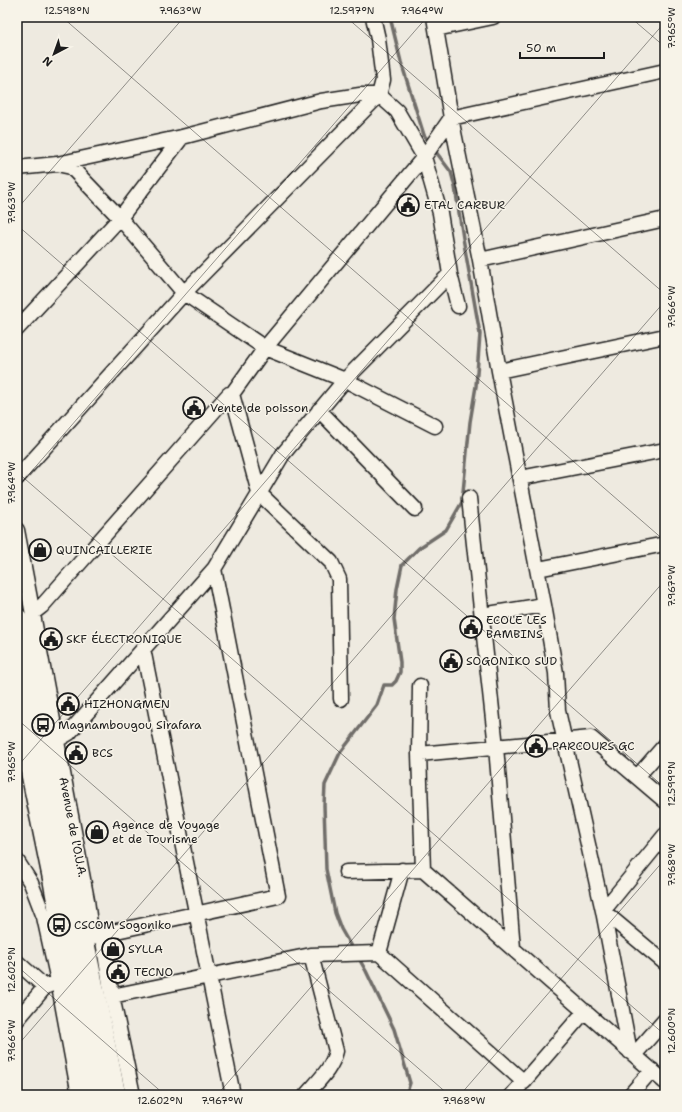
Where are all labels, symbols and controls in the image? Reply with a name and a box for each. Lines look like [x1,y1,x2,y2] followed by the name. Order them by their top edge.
[44,4,90,17] text: 12.598°N
[159,4,202,17] text: 7.963°W
[330,4,374,17] text: 12.597°N
[401,4,444,17] text: 7.964°W
[665,7,678,49] text: 7.965°W
[34,34,74,74] north arrow
[520,34,604,60] scale bar
[526,40,556,56] text: 50 m
[39,52,56,70] text: N
[5,181,18,224] text: 7.963°W
[395,192,421,218] public building icon: ETAL CARBUR
[424,197,505,213] place label: ETAL CARBUR
[665,285,678,328] text: 7.966°W
[181,395,207,421] public building icon: Vente de poisson
[210,400,308,416] place label: Vente de poisson
[5,461,18,504] text: 7.964°W
[27,537,53,563] shop icon: QUINCAILLERIE
[56,542,152,558] place label: QUINCAILLERIE
[665,565,678,607] text: 7.967°W
[486,612,547,642] place label: ECOLE LES BAMBINS
[458,614,484,640] public building icon: ECOLE LES BAMBINS
[38,626,64,652] public building icon: SKF ÉLECTRONIQUE
[66,631,182,647] place label: SKF ÉLECTRONIQUE
[438,648,464,674] public building icon: SOGONIKO SUD
[466,653,557,669] place label: SOGONIKO SUD
[55,691,81,717] public building icon: HIZHONGMEN
[84,696,170,712] place label: HIZHONGMEN
[30,712,56,738] bus stop icon: Magnambougou Sirafara
[58,717,202,733] place label: Magnambougou Sirafara
[523,733,549,759] public building icon: PARCOURS GC
[552,738,635,754] place label: PARCOURS GC
[63,740,89,766] public building icon: BCS
[5,741,18,783] text: 7.965°W
[92,745,113,761] place label: BCS
[665,761,678,807] text: 12.599°N
[55,775,91,879] street label: Avenue de l'O.U.A.
[112,817,220,847] place label: Agence de Voyage et de Tourisme
[84,819,110,845] shop icon: Agence de Voyage et de Tourisme
[665,843,678,886] text: 7.968°W
[46,912,72,938] bus stop icon: CSCOM Sogoniko
[74,917,171,933] place label: CSCOM Sogoniko
[100,936,126,962] shop icon: SYLLA
[128,941,163,957] place label: SYLLA
[5,947,18,993] text: 12.602°N
[105,959,131,985] public building icon: TECNO
[134,964,173,980] place label: TECNO
[665,1008,678,1054] text: 12.600°N
[5,1019,18,1062] text: 7.966°W
[137,1094,183,1107] text: 12.602°N
[201,1094,243,1107] text: 7.967°W
[443,1094,486,1107] text: 7.968°W

